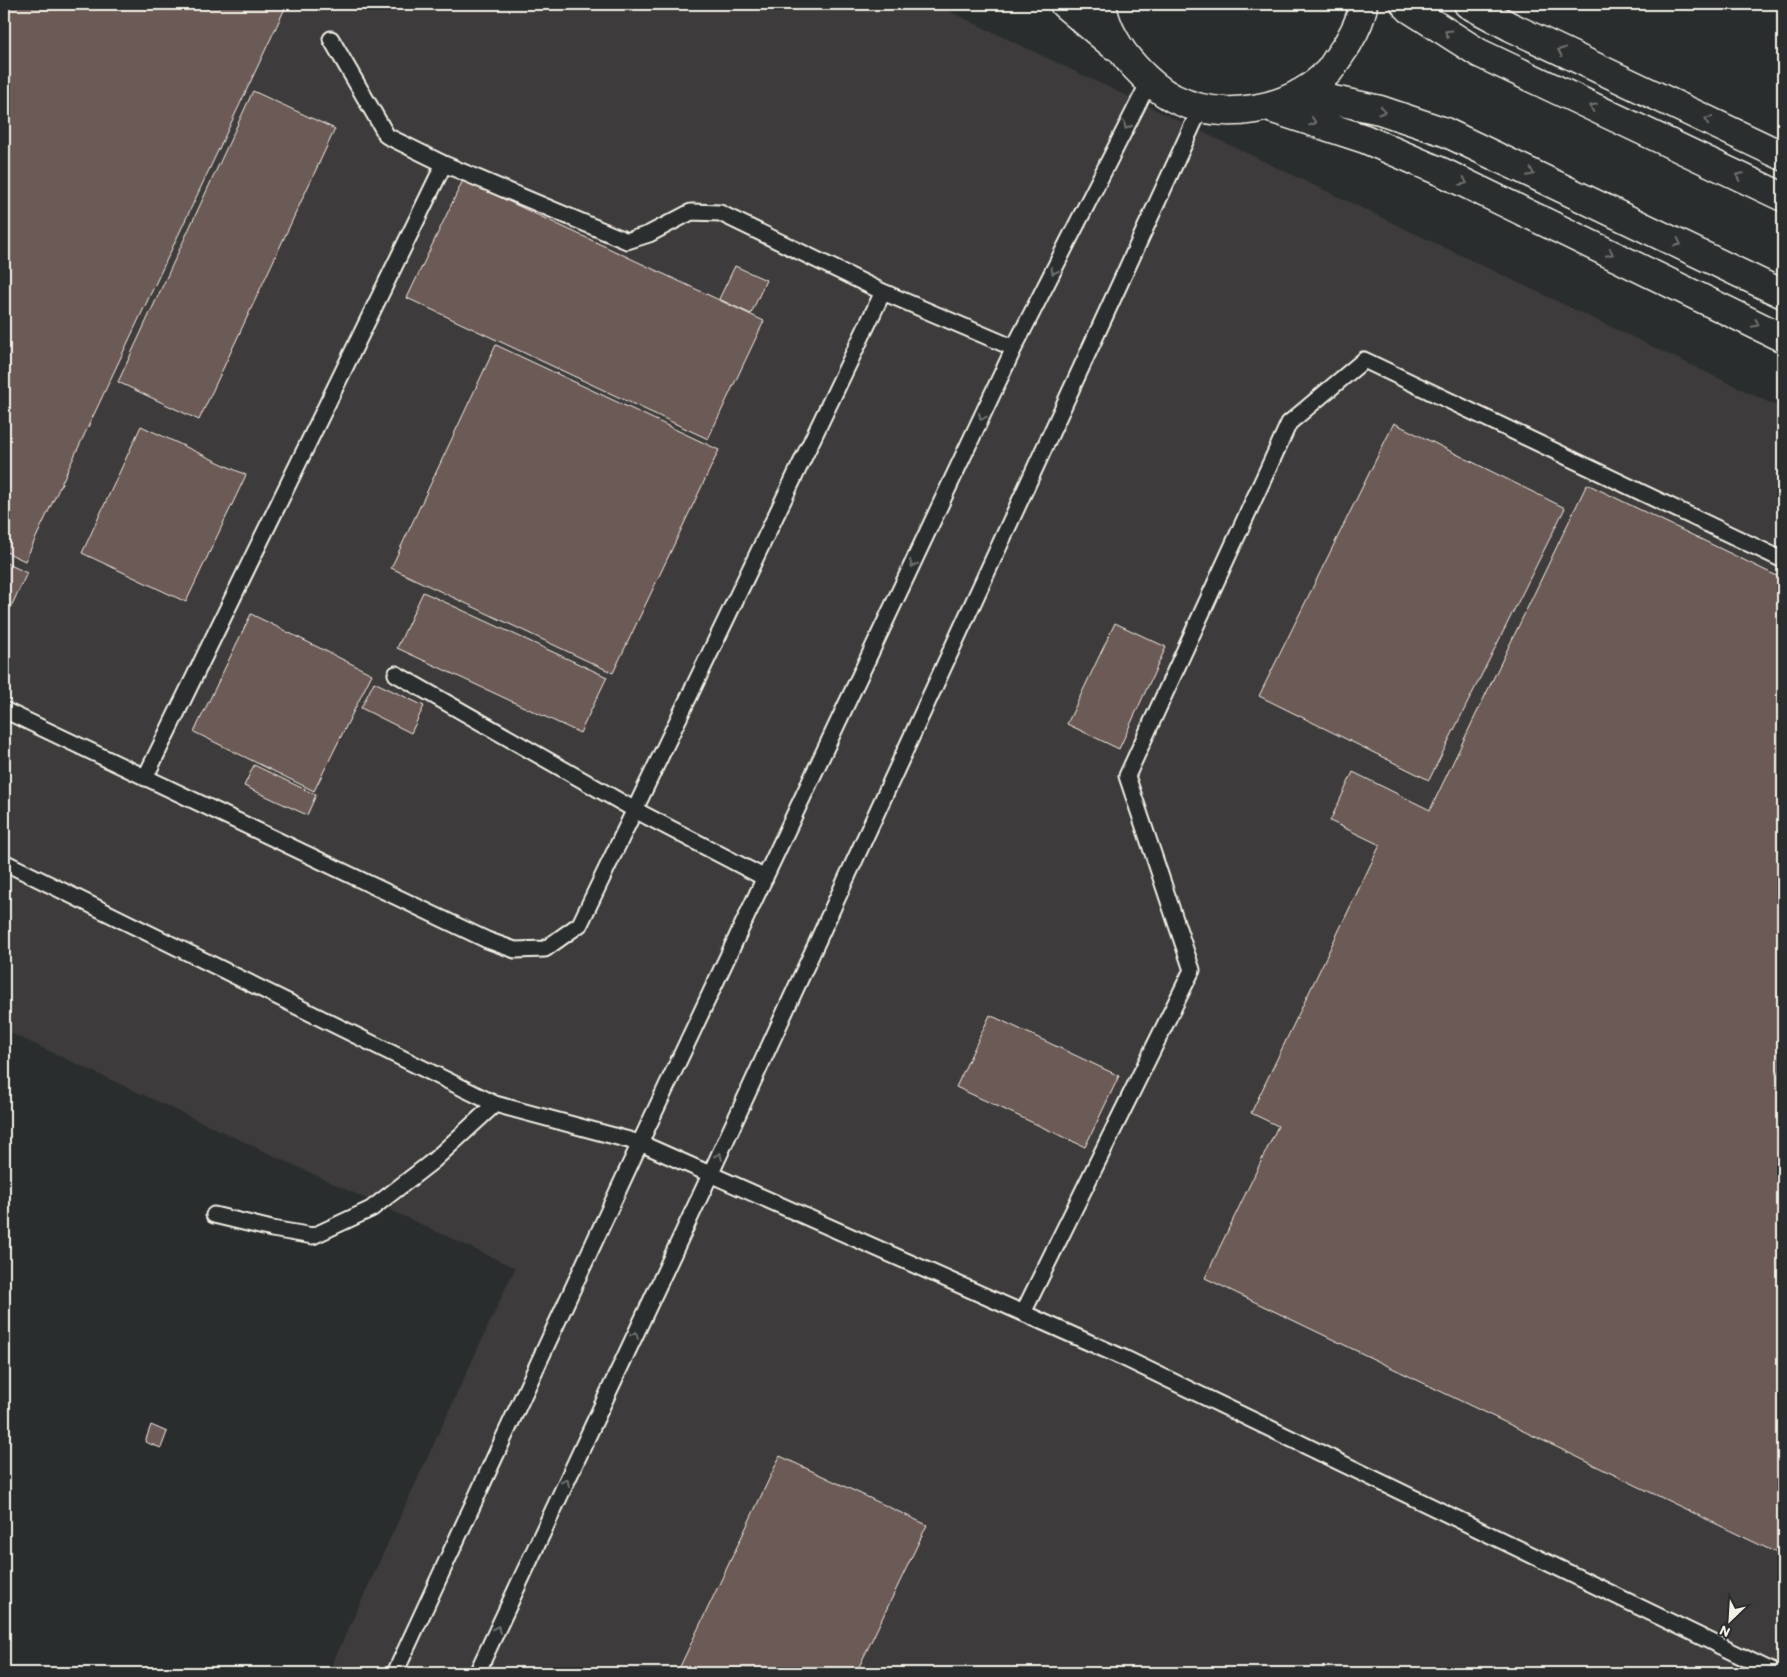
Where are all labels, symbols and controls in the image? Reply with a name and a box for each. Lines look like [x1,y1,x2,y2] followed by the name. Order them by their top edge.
[1444,30,1453,39] one-way arrow
[1557,47,1566,57] one-way arrow
[1589,103,1598,113] one-way arrow
[1377,105,1386,116] one-way arrow
[1308,116,1317,126] one-way arrow
[1704,117,1713,127] one-way arrow
[1123,120,1133,129] one-way arrow
[1526,167,1535,177] one-way arrow
[1735,172,1744,183] one-way arrow
[1458,176,1467,186] one-way arrow
[1673,237,1682,248] one-way arrow
[1605,247,1614,258] one-way arrow
[1050,265,1060,274] one-way arrow
[1751,318,1760,329] one-way arrow
[978,412,988,421] one-way arrow
[909,559,919,568] one-way arrow
[713,1152,723,1161] one-way arrow
[629,1331,640,1340] one-way arrow
[560,1478,571,1487] one-way arrow
[1704,1594,1754,1644] north arrow
[1717,1622,1733,1641] text: N
[491,1625,502,1634] one-way arrow

